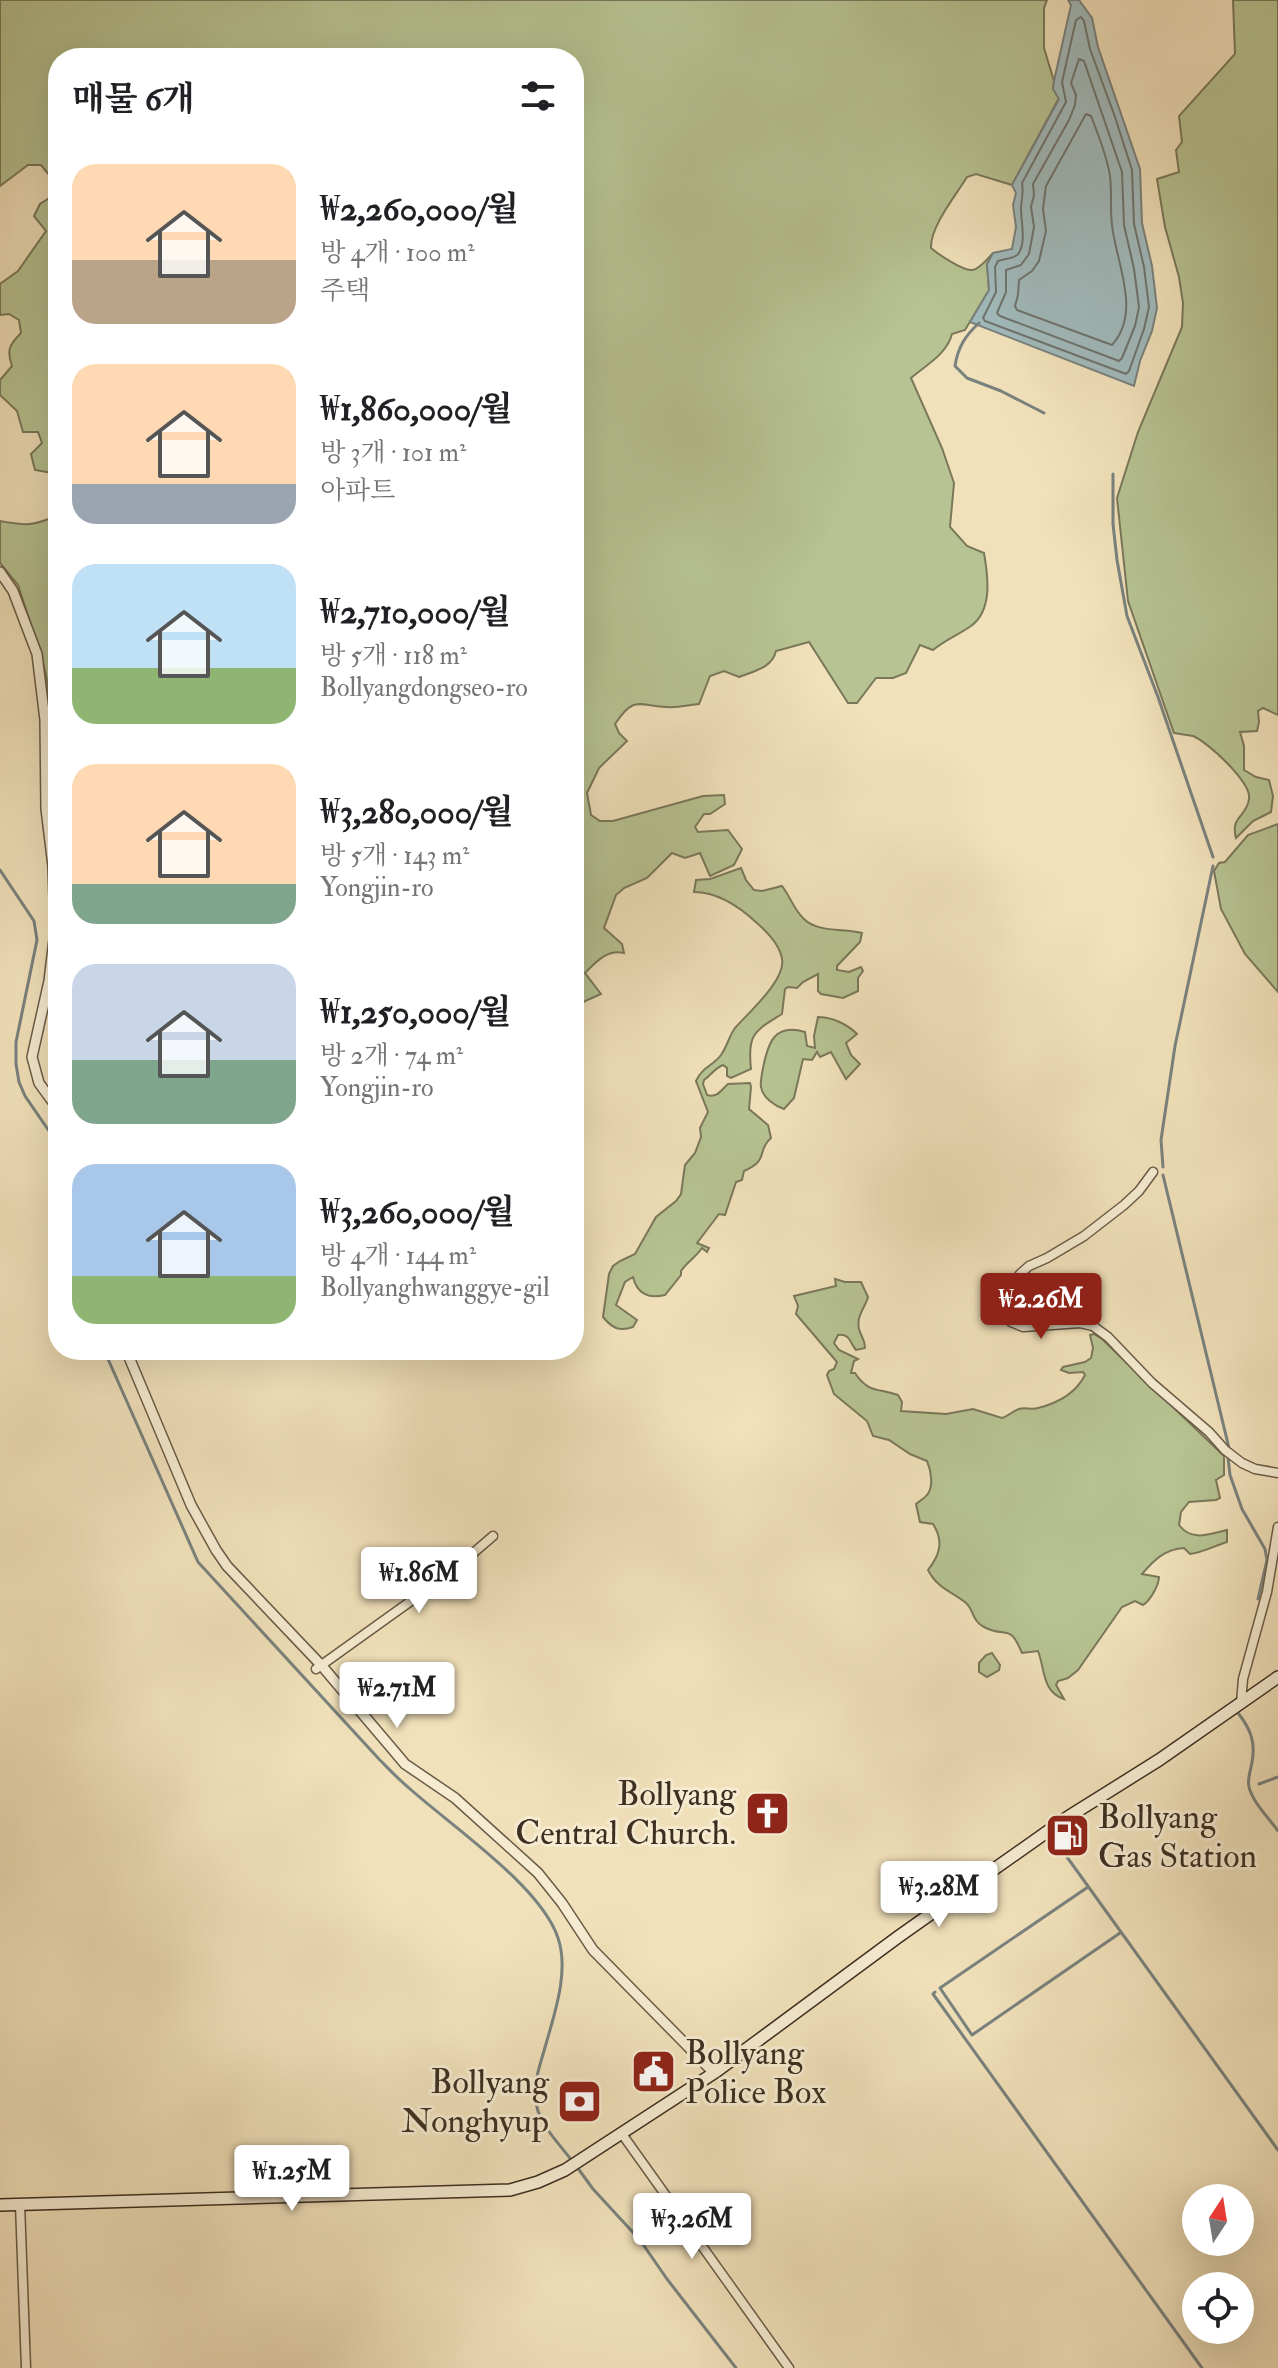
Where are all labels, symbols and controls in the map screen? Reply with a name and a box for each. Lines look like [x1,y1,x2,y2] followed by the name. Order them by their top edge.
[516,74,560,118] icon: filters
[72,78,195,121] text: 매물 6개
[320,188,519,231] text: ₩2,260,000/월
[136,196,232,292] icon: home
[320,237,475,269] text: 방 4개 · 100 m²
[320,275,370,307] text: 주택
[320,388,513,431] text: ₩1,860,000/월
[136,396,232,492] icon: home
[320,437,466,469] text: 방 3개 · 101 m²
[320,475,395,507] text: 아파트
[320,591,511,634] text: ₩2,710,000/월
[136,596,232,692] icon: home
[320,640,467,672] text: 방 5개 · 118 m²
[320,672,528,704] text: Bollyangdongseo-ro
[320,791,514,834] text: ₩3,280,000/월
[136,796,232,892] icon: home
[320,840,469,872] text: 방 5개 · 143 m²
[320,872,434,904] text: Yongjin-ro
[320,991,511,1034] text: ₩1,250,000/월
[136,996,232,1092] icon: home
[320,1040,463,1072] text: 방 2개 · 74 m²
[320,1072,434,1104] text: Yongjin-ro
[320,1191,515,1234] text: ₩3,260,000/월
[136,1196,232,1292] icon: home
[320,1240,476,1272] text: 방 4개 · 144 m²
[320,1272,550,1304] text: Bollyanghwanggye-gil
[976,1273,1106,1341] pin: ₩2.26M
[999,1283,1083,1315] text: ₩2.26M
[354,1547,484,1615] pin: ₩1.86M
[379,1557,459,1589] text: ₩1.86M
[332,1662,462,1730] pin: ₩2.71M
[358,1672,436,1704] text: ₩2.71M
[515,1773,737,1855] place label: Bollyang Central Church.
[743,1789,791,1837] church icon: Bollyang Central Church.
[1098,1796,1257,1878] place label: Bollyang Gas Station
[1043,1812,1091,1860] fuel station icon: Bollyang Gas Station
[874,1861,1004,1929] pin: ₩3.28M
[899,1871,979,1903] text: ₩3.28M
[685,2032,826,2114] place label: Bollyang Police Box
[630,2048,678,2096] public building icon: Bollyang Police Box
[402,2061,550,2143] place label: Bollyang Nonghyup
[556,2077,604,2125] bank icon: Bollyang Nonghyup
[227,2145,357,2213] pin: ₩1.25M
[252,2155,332,2187] text: ₩1.25M
[1182,2184,1254,2256] north arrow
[1182,2184,1254,2344] map controls
[627,2193,757,2261] pin: ₩3.26M
[651,2203,733,2235] text: ₩3.26M
[1182,2272,1254,2344] button: locate

